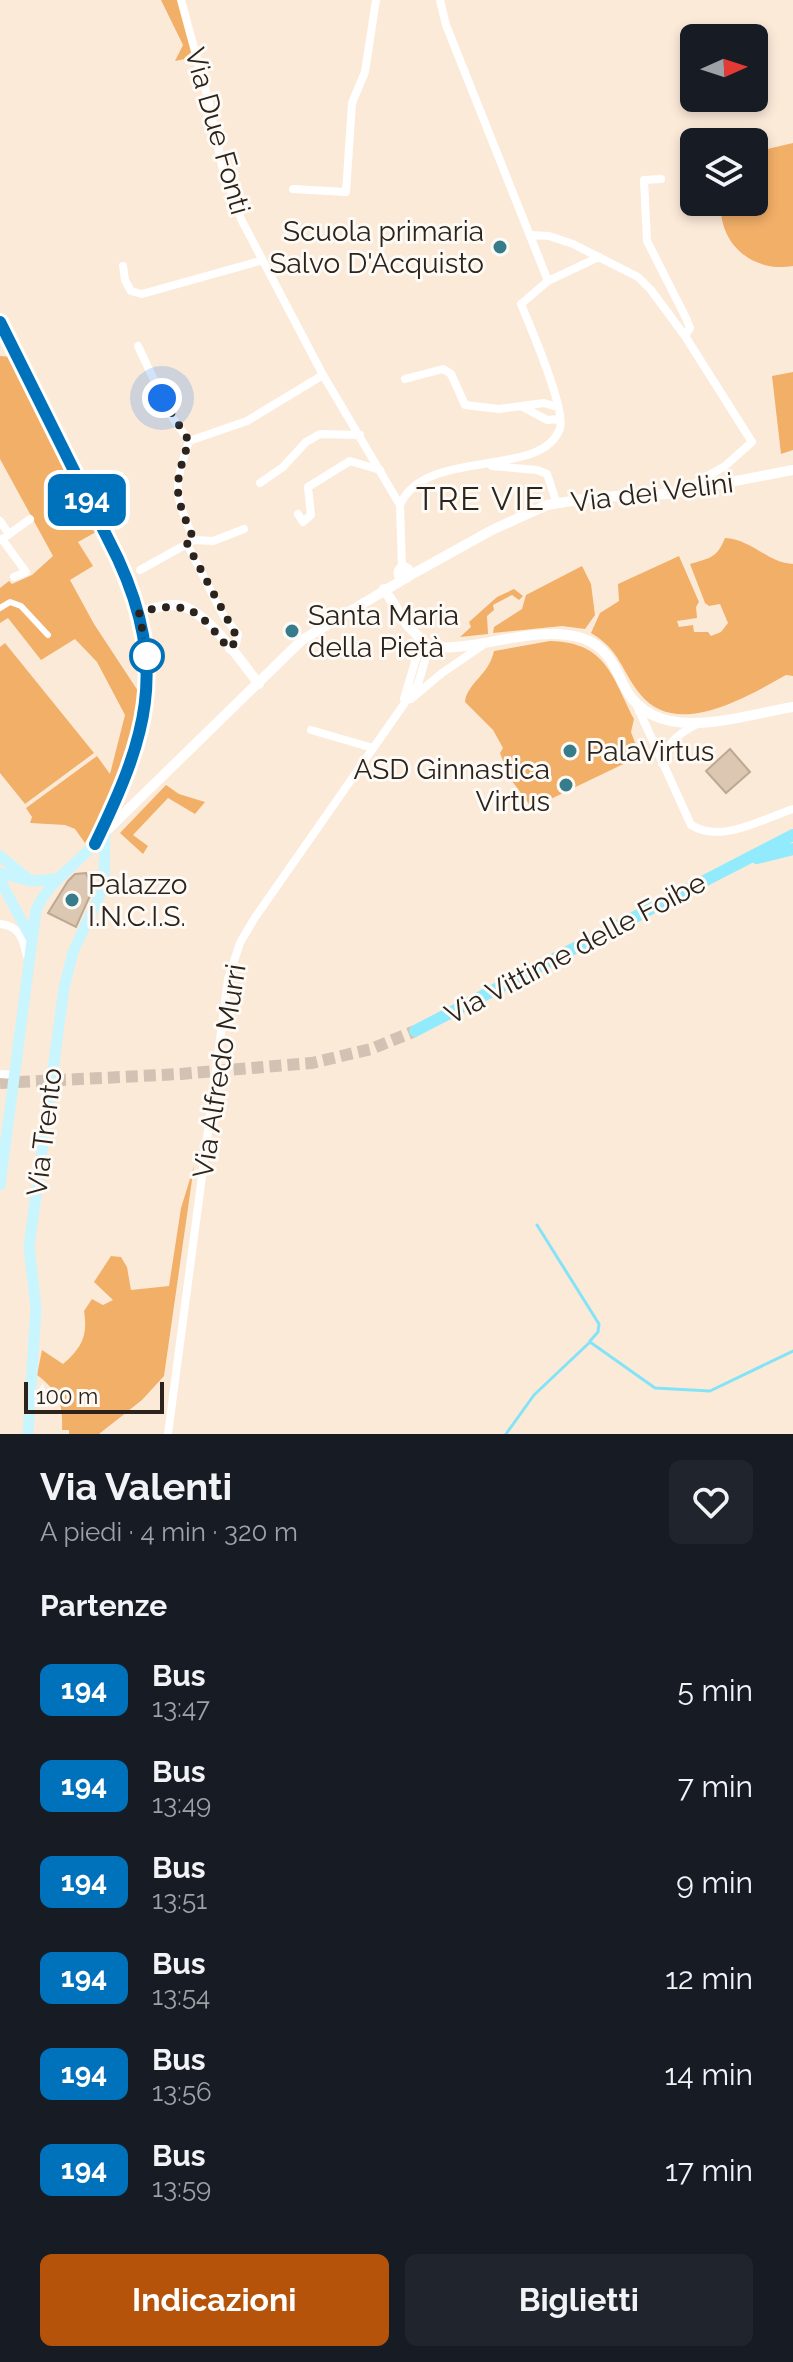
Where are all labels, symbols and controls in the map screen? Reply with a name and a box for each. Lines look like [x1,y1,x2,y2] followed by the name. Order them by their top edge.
[680,24,768,112] north arrow
[680,24,768,216] map controls
[178,44,257,218] street label: Via Due Fonti
[680,128,768,216] button: layers
[270,215,484,280] place label: Scuola primaria Salvo D'Acquisto
[491,238,509,256] marker: Scuola primaria Salvo D'Acquisto
[142,378,182,418] your location
[569,466,735,519] street label: Via dei Velini
[41,474,133,526] line badge: 194
[416,480,546,517] district label: TRE VIE
[64,483,110,516] text: 194
[308,599,459,664] place label: Santa Maria della Pietà
[283,622,301,640] marker: Santa Maria della Pietà
[130,639,164,673] unlabelled marker
[586,735,714,768] place label: PalaVirtus
[561,742,579,760] marker: PalaVirtus
[354,753,550,818] place label: ASD Ginnastica Virtus
[557,776,575,794] marker: ASD Ginnastica Virtus
[439,866,711,1031] street label: Via Vittime delle Foibe
[88,868,187,933] place label: Palazzo I.N.C.I.S.
[63,891,81,909] marker: Palazzo I.N.C.I.S.
[186,962,253,1181] street label: Via Alfredo Murri
[20,1066,69,1198] street label: Via Trento
[24,1378,164,1414] scale bar
[36,1383,98,1409] text: 100 m
[669,1460,753,1544] button: heart
[40,1464,232,1509] text: Via Valenti
[40,1517,298,1547] text: A piedi · 4 min · 320 m
[40,1588,167,1623] text: Partenze
[152,1658,206,1693] text: Bus
[61,1673,107,1706] text: 194
[677,1673,753,1708] text: 5 min
[152,1693,210,1723] text: 13:47
[152,1754,206,1789] text: Bus
[61,1769,107,1802] text: 194
[678,1769,753,1804] text: 7 min
[152,1789,211,1819] text: 13:49
[152,1850,206,1885] text: Bus
[61,1865,107,1898] text: 194
[676,1865,753,1900] text: 9 min
[152,1885,207,1915] text: 13:51
[152,1946,206,1981] text: Bus
[61,1961,107,1994] text: 194
[665,1961,753,1996] text: 12 min
[152,1981,210,2011] text: 13:54
[152,2042,206,2077] text: Bus
[61,2057,107,2090] text: 194
[665,2057,753,2092] text: 14 min
[152,2077,212,2107] text: 13:56
[152,2138,206,2173] text: Bus
[61,2153,107,2186] text: 194
[665,2153,753,2188] text: 17 min
[152,2173,211,2203] text: 13:59
[40,2254,389,2346] button: Indicazioni
[405,2254,753,2346] button: Biglietti

